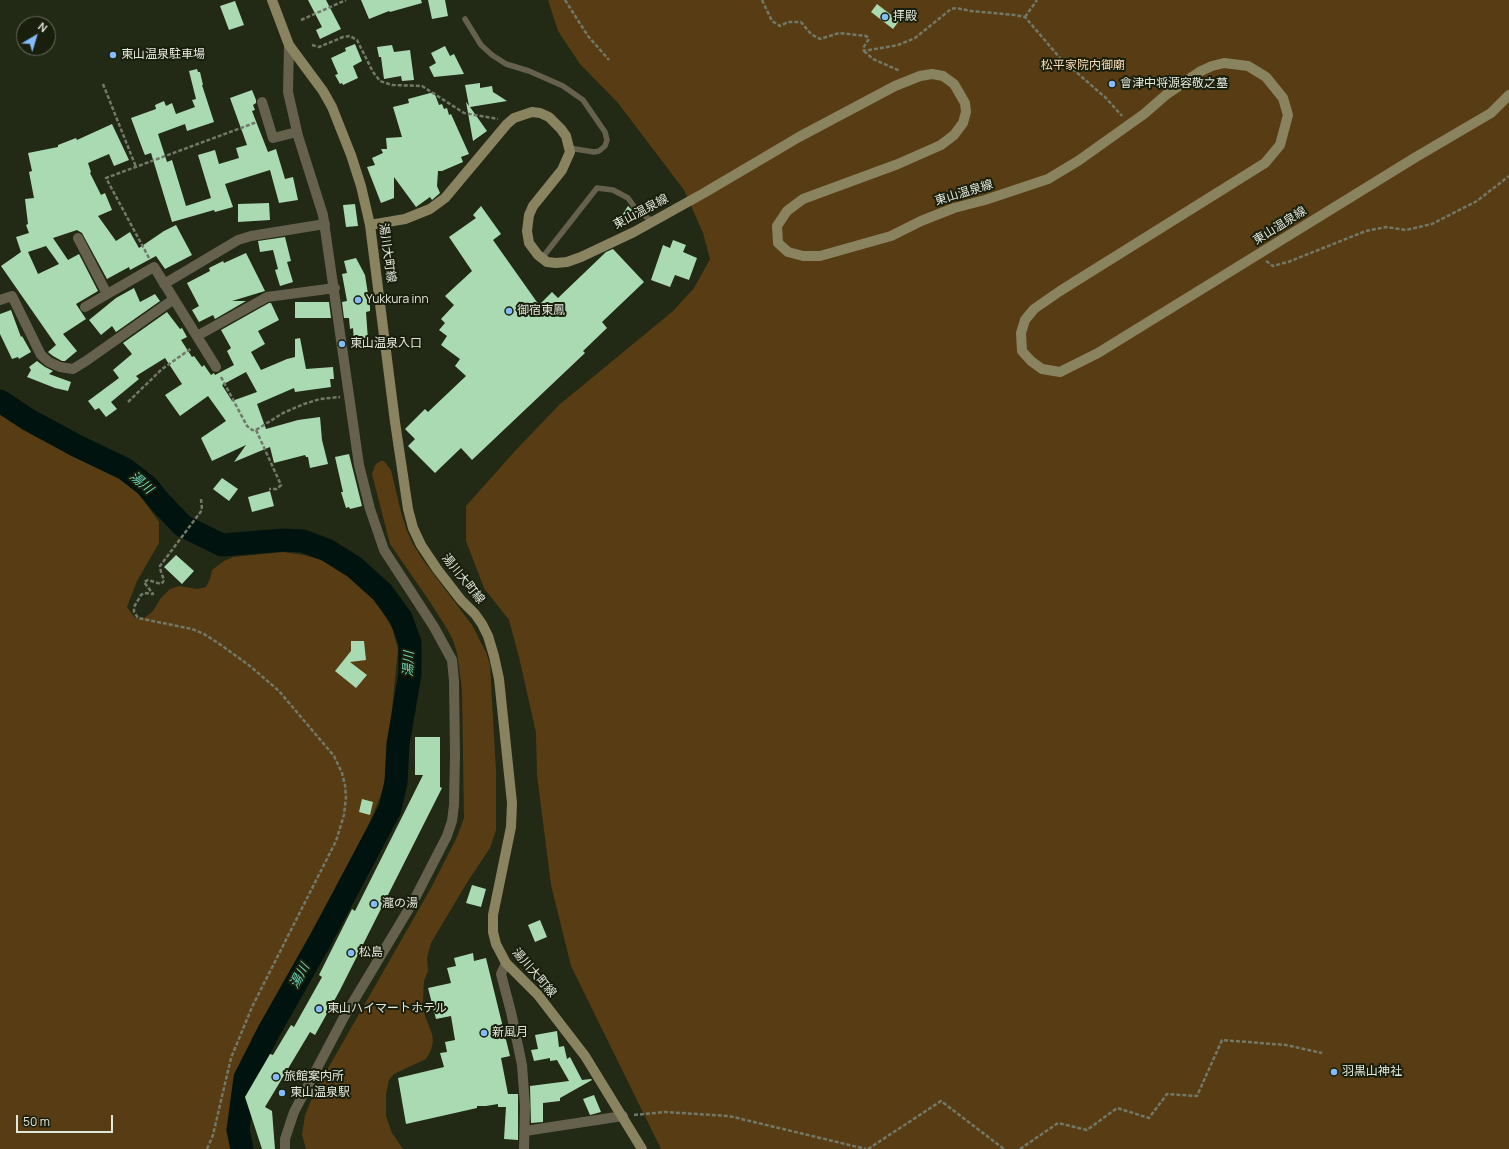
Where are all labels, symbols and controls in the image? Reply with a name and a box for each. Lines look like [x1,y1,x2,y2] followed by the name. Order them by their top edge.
[893,10,917,24] place label: 拝殿
[880,12,890,22] marker: 拝殿
[16,16,56,56] north arrow
[35,19,51,35] text: N
[121,48,205,62] place label: 東山温泉駐車場
[108,50,118,60] marker: 東山温泉駐車場
[1041,59,1125,73] park label: 松平家院内御廟
[1120,77,1228,91] place label: 會津中将源容敬之墓
[1107,79,1117,89] marker: 會津中将源容敬之墓
[933,177,995,209] street label: 東山温泉線
[611,192,671,232] street label: 東山温泉線
[1251,204,1309,248] street label: 東山温泉線
[376,222,398,284] street label: 湯川大町線
[366,293,429,307] place label: Yukkura inn
[353,295,363,305] marker: Yukkura inn
[517,304,565,318] place label: 御宿東鳳
[504,306,514,316] marker: 御宿東鳳
[350,337,422,351] place label: 東山温泉入口
[337,339,347,349] marker: 東山温泉入口
[126,469,156,497] water label: 湯川
[439,551,487,607] street label: 湯川大町線
[401,651,417,677] water label: 湯川
[382,897,418,911] place label: 瀧の湯
[369,899,379,909] marker: 瀧の湯
[359,946,383,960] place label: 松島
[509,946,559,1000] street label: 湯川大町線
[346,948,356,958] marker: 松島
[287,961,313,991] water label: 湯川
[327,1002,447,1016] place label: 東山ハイマートホテル
[314,1004,324,1014] marker: 東山ハイマートホテル
[492,1026,528,1040] place label: 新風月
[479,1028,489,1038] marker: 新風月
[1342,1065,1402,1079] place label: 羽黒山神社
[1329,1067,1339,1077] marker: 羽黒山神社
[284,1070,344,1084] place label: 旅館案内所
[271,1072,281,1082] marker: 旅館案内所
[290,1086,350,1100] place label: 東山温泉駅
[277,1088,287,1098] marker: 東山温泉駅
[18,1107,115,1133] scale bar
[23,1113,50,1130] text: 50 m

